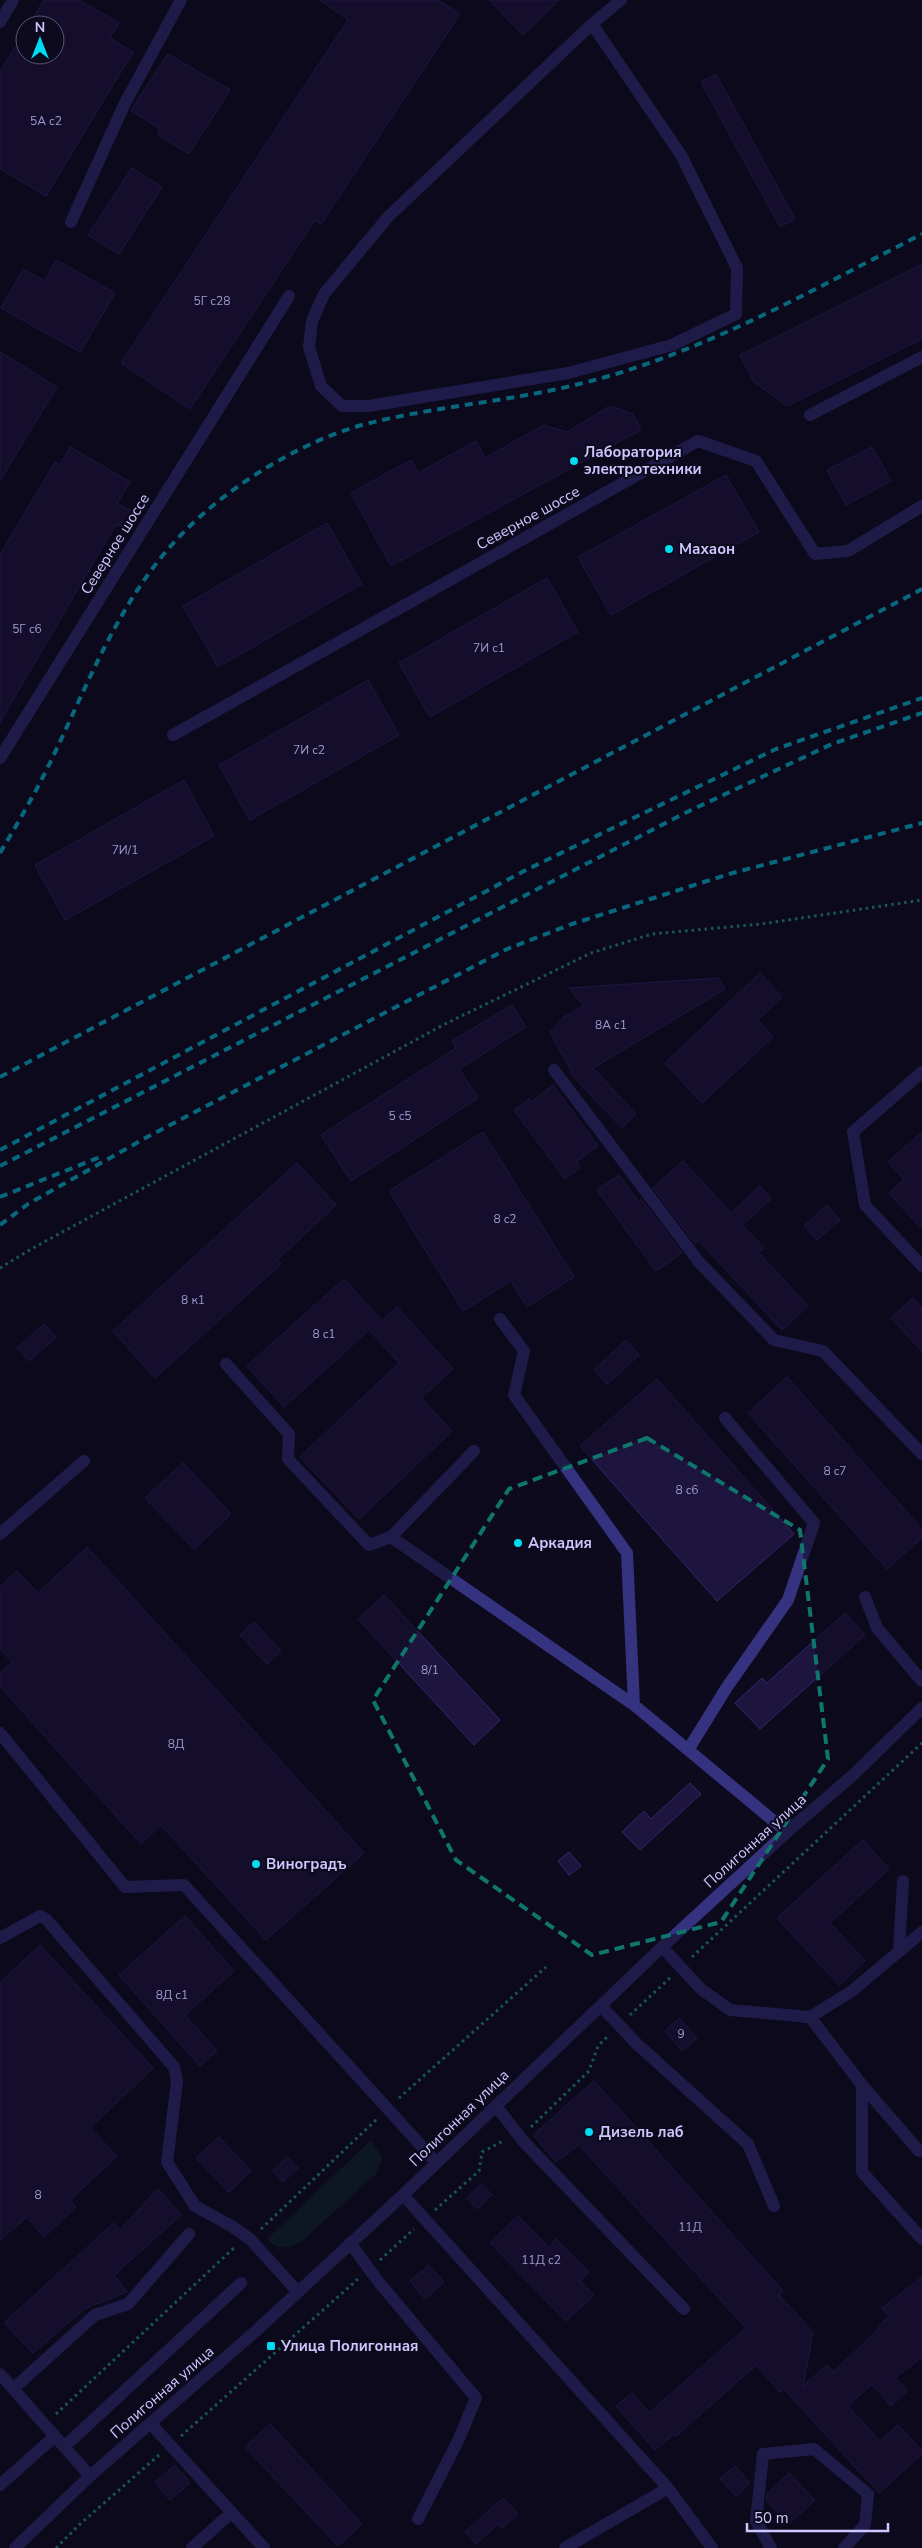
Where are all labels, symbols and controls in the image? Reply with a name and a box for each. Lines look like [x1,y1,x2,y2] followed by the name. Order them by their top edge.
[15,15,65,65] north arrow
[35,18,45,37] text: N
[30,113,62,129] house number: 5А с2
[194,293,230,309] house number: 5Г с28
[584,442,702,479] place label: Лаборатория электротехники
[568,455,580,467] marker: Лаборатория электротехники
[473,481,583,555] street label: Северное шоссе
[76,490,154,598] street label: Северное шоссе
[679,539,735,559] place label: Махаон
[663,543,675,555] marker: Махаон
[12,621,42,637] house number: 5Г с6
[473,640,505,656] house number: 7И с1
[293,742,325,758] house number: 7И с2
[112,842,138,858] house number: 7И/1
[595,1017,627,1033] house number: 8А с1
[388,1108,412,1124] house number: 5 с5
[493,1211,517,1227] house number: 8 с2
[181,1292,205,1308] house number: 8 к1
[312,1326,336,1342] house number: 8 с1
[823,1463,847,1479] house number: 8 с7
[675,1482,699,1498] house number: 8 с6
[528,1533,592,1553] place label: Аркадия
[512,1537,524,1549] marker: Аркадия
[421,1662,439,1678] house number: 8/1
[168,1736,185,1752] house number: 8Д
[699,1790,811,1892] street label: Полигонная улица
[266,1854,347,1874] place label: Виноградъ
[250,1858,262,1870] marker: Виноградъ
[156,1987,188,2003] house number: 8Д с1
[677,2026,685,2042] house number: 9
[405,2065,513,2171] street label: Полигонная улица
[599,2122,684,2142] place label: Дизель лаб
[583,2126,595,2138] marker: Дизель лаб
[34,2187,42,2203] house number: 8
[678,2219,703,2235] house number: 11Д
[521,2252,561,2268] house number: 11Д с2
[280,2336,419,2356] place label: Улица Полигонная
[265,2340,277,2352] marker: Улица Полигонная
[106,2341,218,2443] street label: Полигонная улица
[747,2500,888,2532] scale bar
[754,2508,789,2528] text: 50 m

